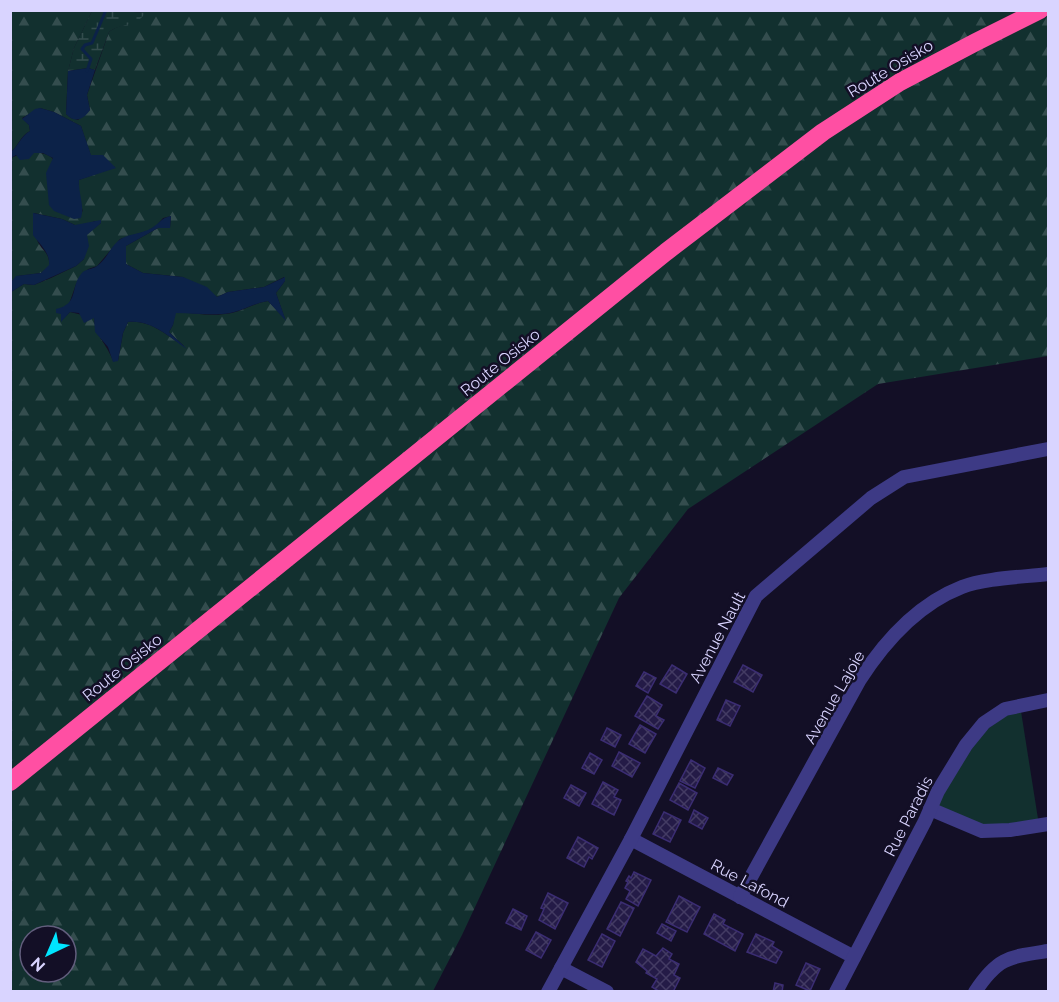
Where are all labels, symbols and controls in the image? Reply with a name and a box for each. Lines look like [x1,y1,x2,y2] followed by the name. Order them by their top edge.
[844,35,936,101] street label: Route Osisko
[457,325,544,400] street label: Route Osisko
[685,588,750,686] street label: Avenue Nault
[79,630,166,705] street label: Route Osisko
[800,647,869,747] street label: Avenue Lajoie
[880,773,937,859] street label: Rue Paradis
[708,855,792,912] street label: Rue Lafond
[18,924,78,984] north arrow
[27,953,49,976] text: N

